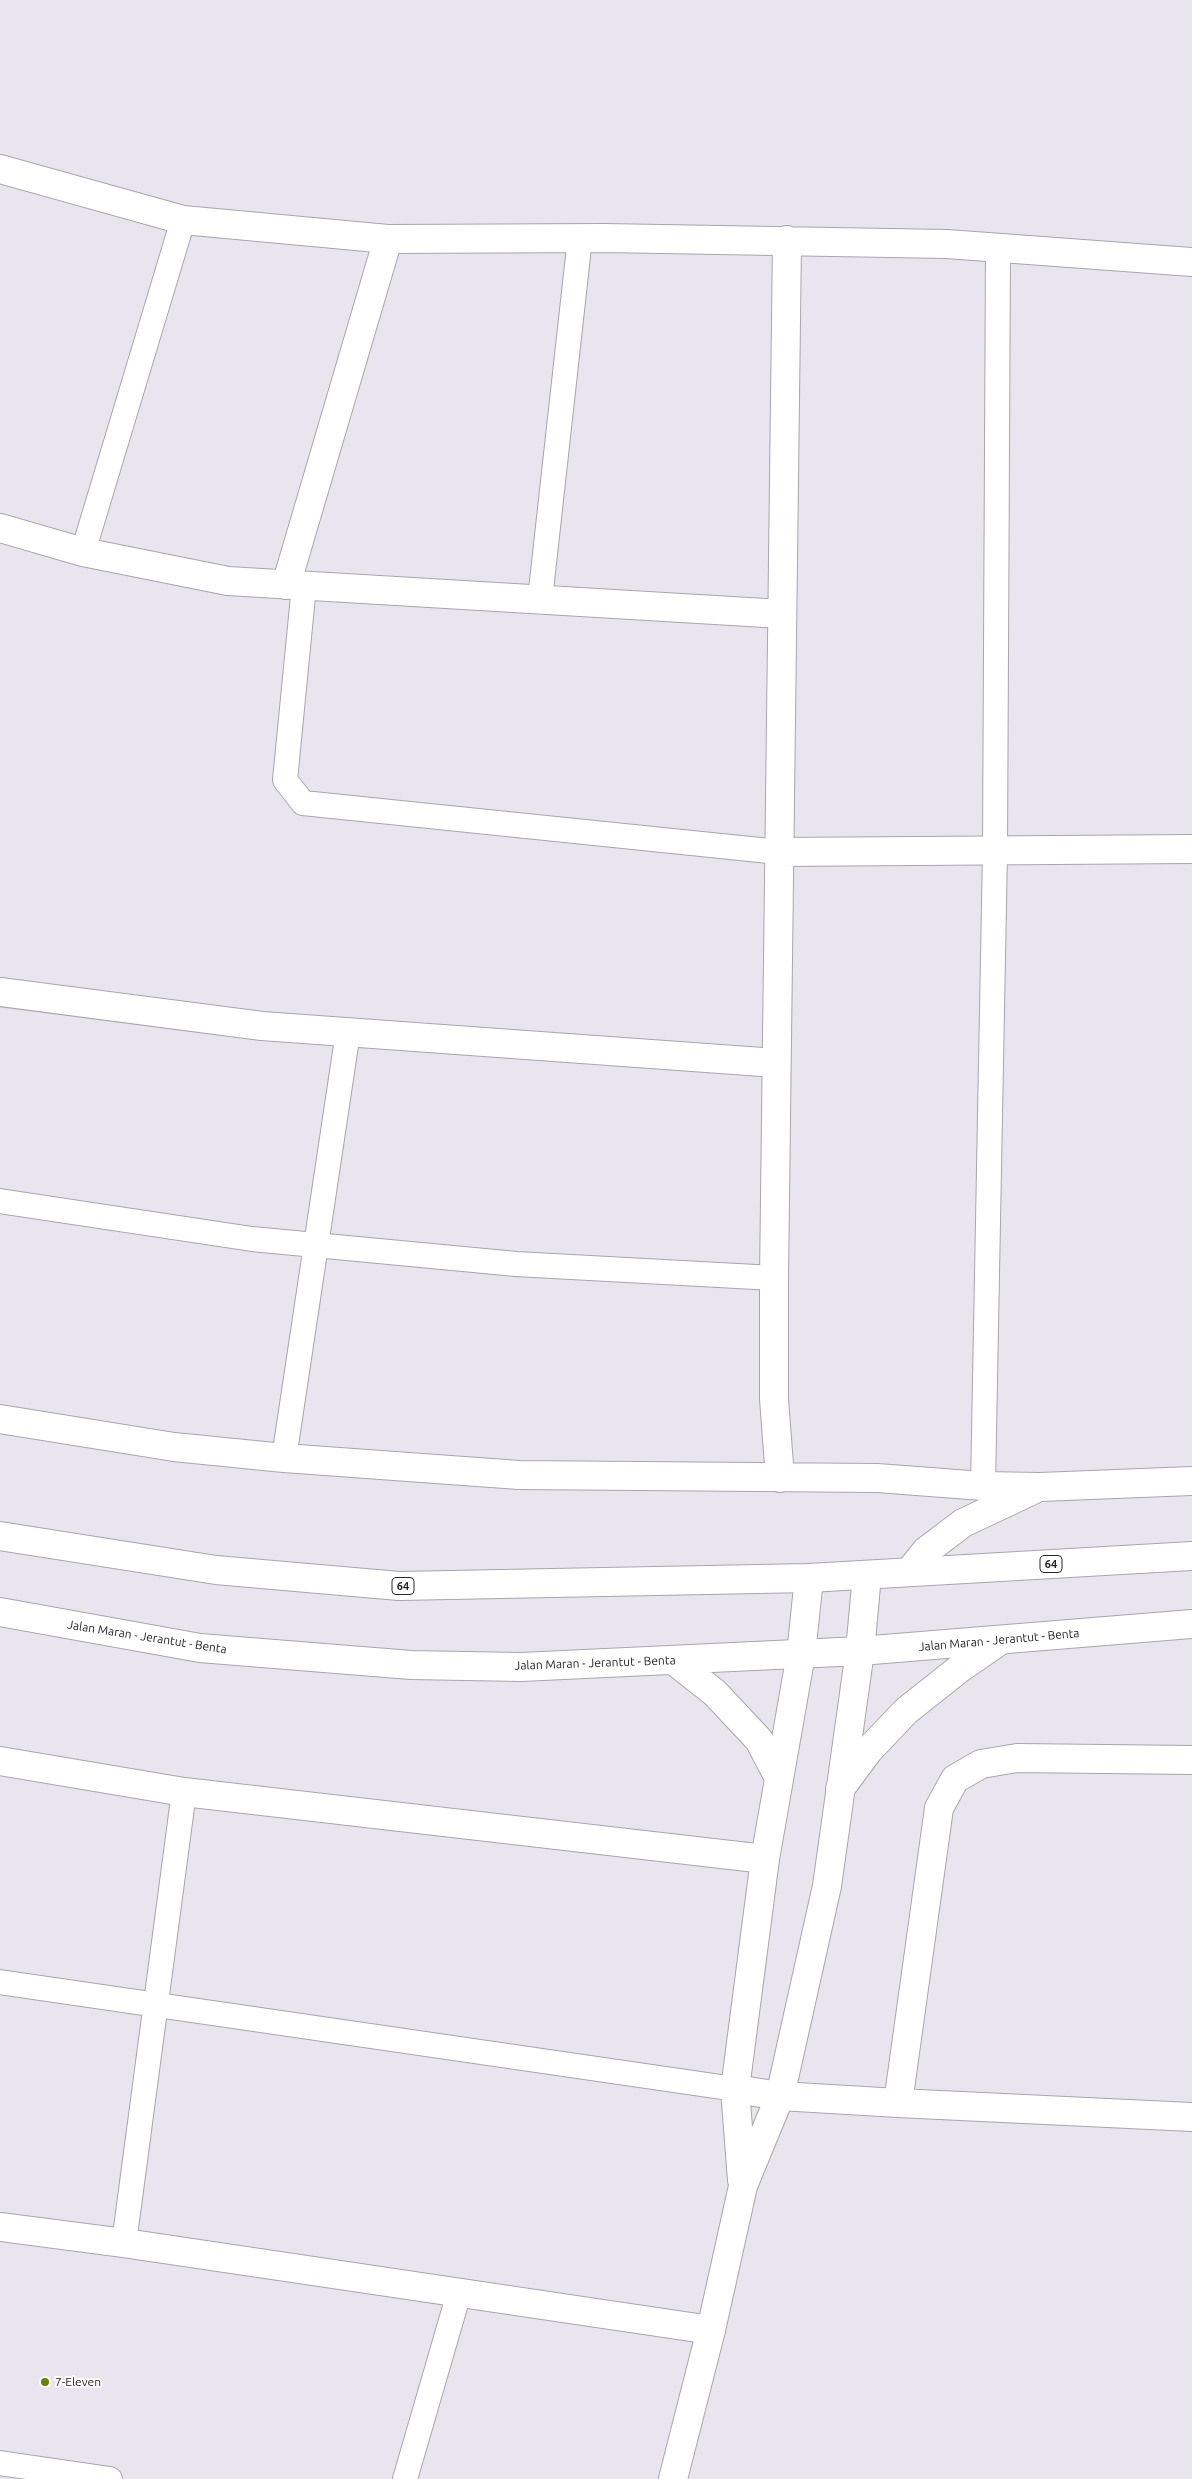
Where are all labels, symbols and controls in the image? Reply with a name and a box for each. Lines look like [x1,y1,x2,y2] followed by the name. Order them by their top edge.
[1040,1556,1062,1572] road number: 64
[392,1578,414,1594] road number: 64
[66,1617,228,1657] street label: Jalan Maran - Jerantut - Benta
[918,1626,1080,1654] street label: Jalan Maran - Jerantut - Benta
[514,1653,676,1673] street label: Jalan Maran - Jerantut - Benta
[55,2375,101,2389] place label: 7-Eleven
[39,2376,51,2388] marker: 7-Eleven

